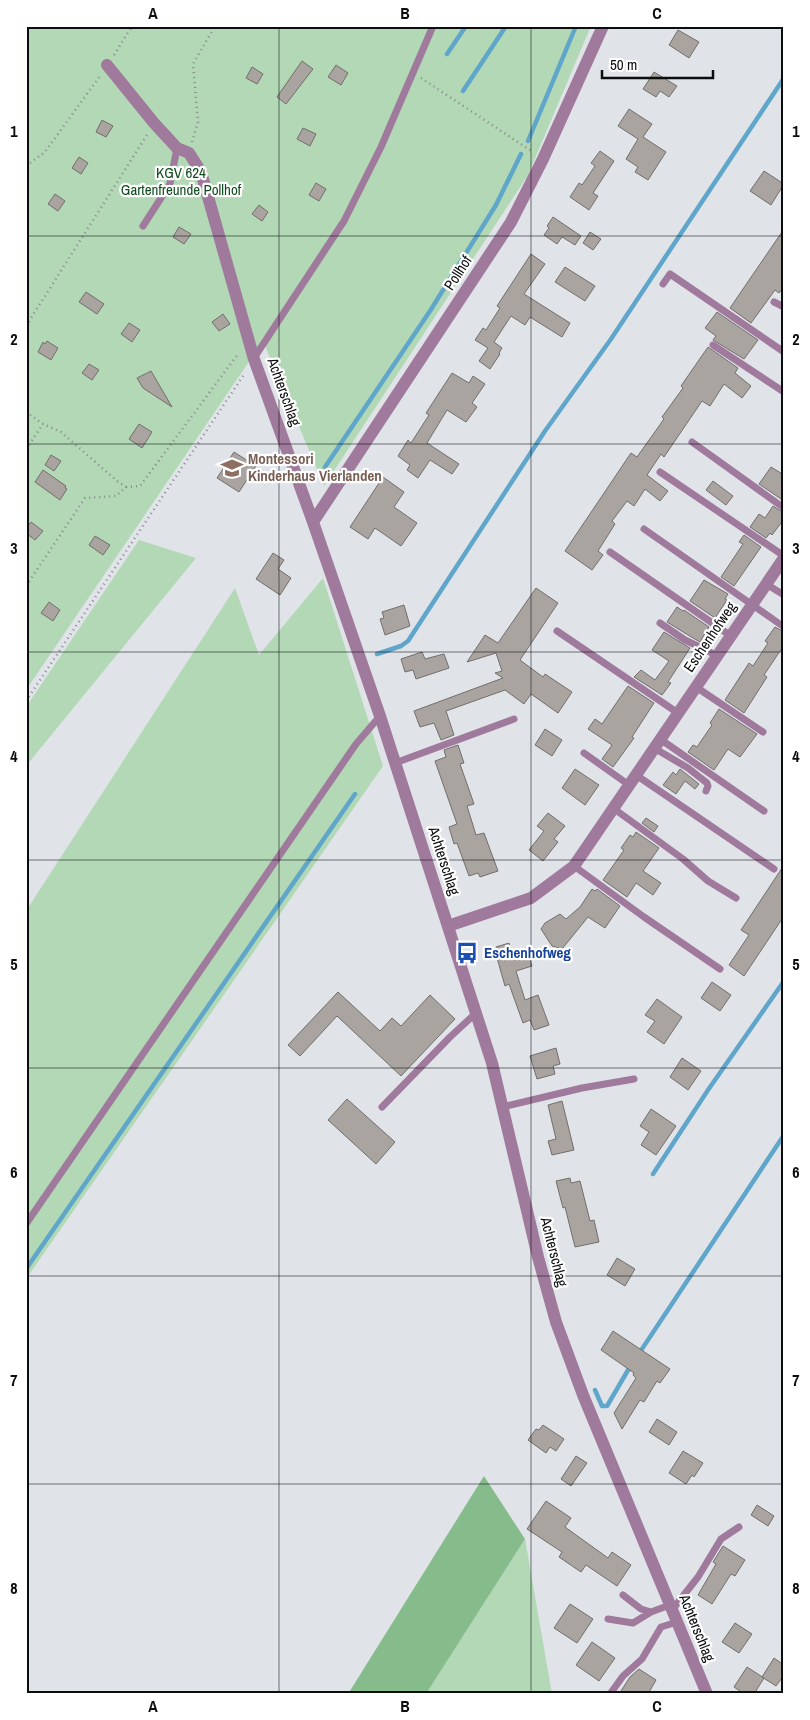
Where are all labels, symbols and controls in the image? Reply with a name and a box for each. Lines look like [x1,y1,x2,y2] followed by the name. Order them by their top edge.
[148,2,158,24] text: A
[400,2,410,24] text: B
[652,2,662,24] text: C
[602,48,714,80] scale bar
[610,54,637,75] text: 50 m
[10,120,18,142] text: 1
[792,120,800,142] text: 1
[121,162,242,200] park label: KGV 624 Gartenfreunde Pollhof
[439,251,477,294] street label: Pollhof
[10,328,18,350] text: 2
[792,328,800,350] text: 2
[262,354,307,429] street label: Achterschlag
[248,448,382,486] place label: Montessori Kinderhaus Vierlanden
[219,455,245,481] school or university icon: Montessori Kinderhaus Vierlanden
[10,537,18,559] text: 3
[792,537,800,559] text: 3
[678,597,741,676] street label: Eschenhofweg
[10,745,18,767] text: 4
[792,745,800,767] text: 4
[423,823,465,898] street label: Achterschlag
[454,940,480,966] bus stop icon: Eschenhofweg
[484,942,571,963] place label: Eschenhofweg
[10,953,18,975] text: 5
[792,953,800,975] text: 5
[10,1161,18,1183] text: 6
[792,1161,800,1183] text: 6
[535,1214,573,1289] street label: Achterschlag
[10,1369,18,1391] text: 7
[792,1369,800,1391] text: 7
[10,1577,18,1599] text: 8
[792,1577,800,1599] text: 8
[674,1590,721,1665] street label: Achterschlag
[148,1695,158,1717] text: A
[400,1695,410,1717] text: B
[652,1695,662,1717] text: C

